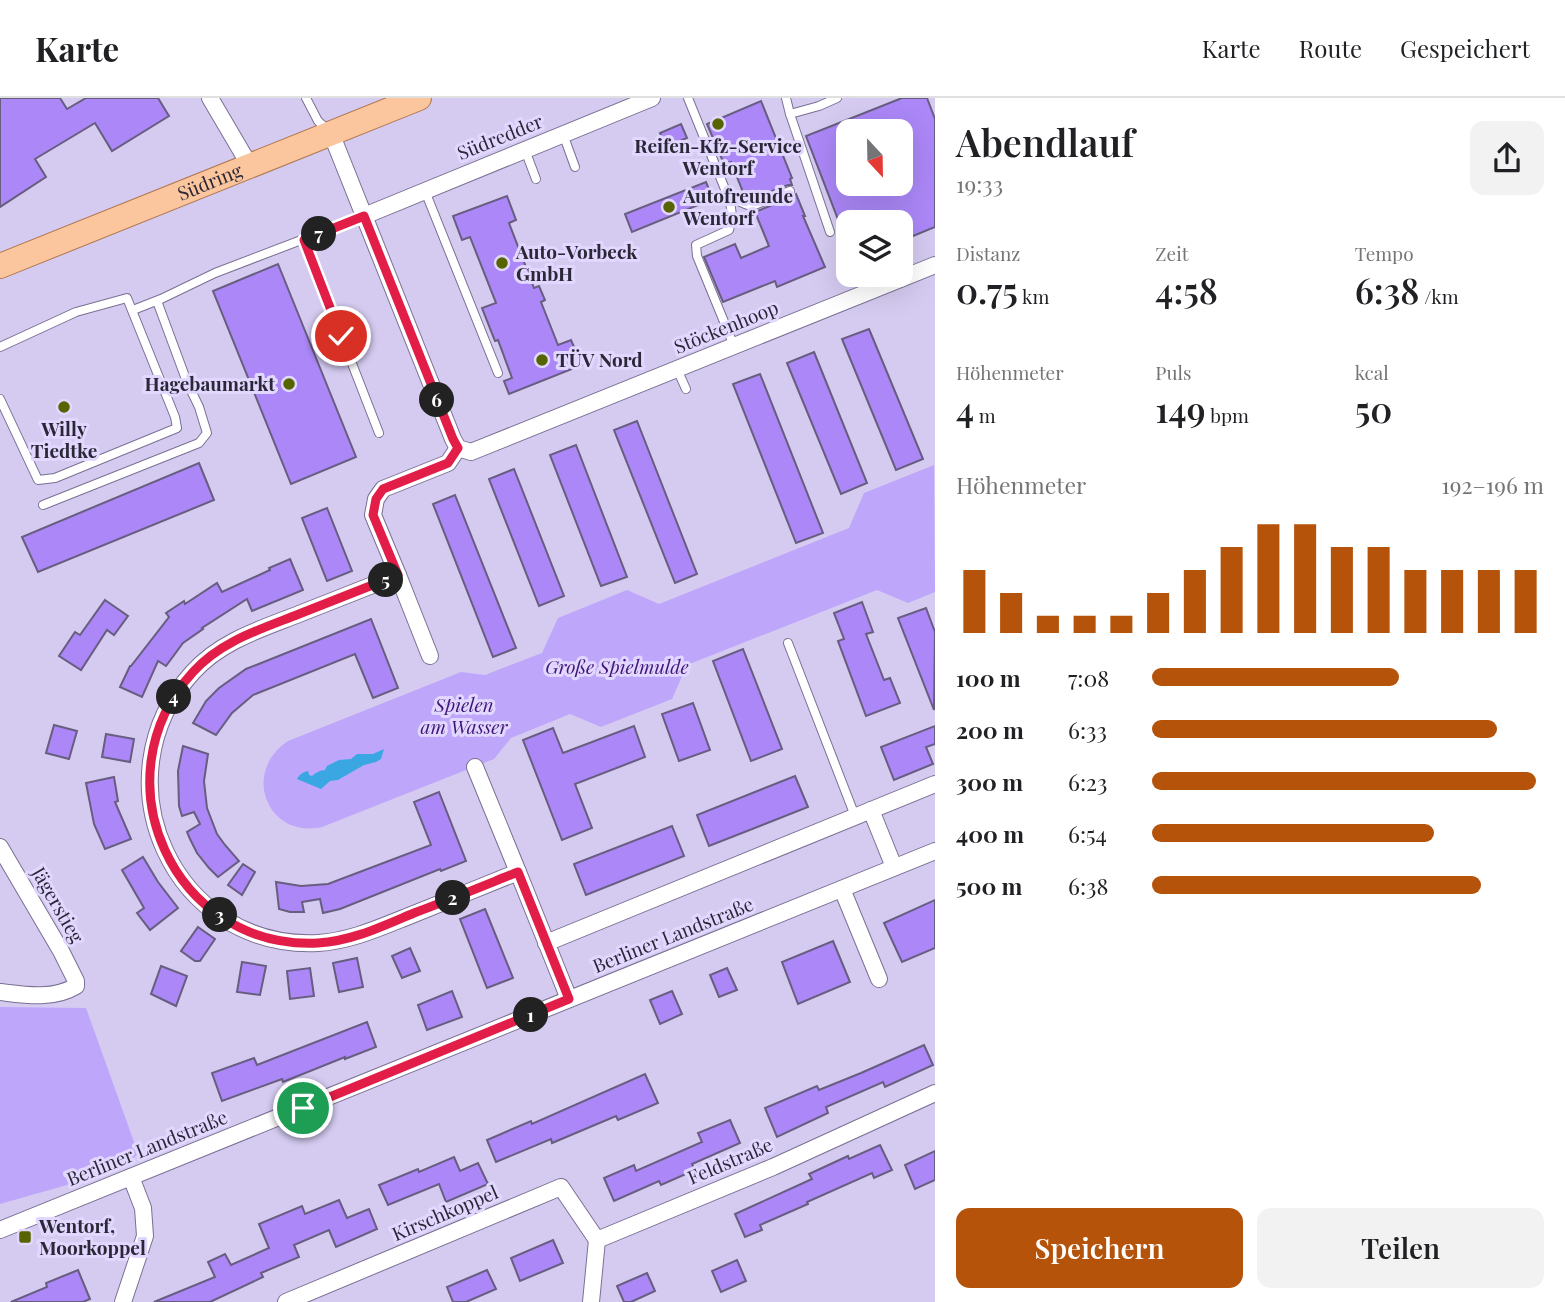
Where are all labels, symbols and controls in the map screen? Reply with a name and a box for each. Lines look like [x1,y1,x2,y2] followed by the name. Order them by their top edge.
[35,26,119,70] text: Karte
[1202,32,1261,64] text: Karte
[1299,32,1362,64] text: Route
[1400,32,1530,64] text: Gespeichert
[453,107,547,165] street label: Südredder
[710,116,726,132] marker: Reifen-Kfz-Service Wentorf
[956,116,1134,167] text: Abendlauf
[836,119,914,196] north arrow
[836,119,913,287] map controls
[1470,121,1544,195] button: share
[634,132,802,180] place label: Reifen-Kfz-Service Wentorf
[173,156,246,206] street label: Südring
[956,168,1003,199] text: 19:33
[682,182,793,230] place label: Autofreunde Wentorf
[661,199,677,215] marker: Autofreunde Wentorf
[836,210,913,287] button: layers
[302,216,336,252] pin: 7
[314,220,323,246] text: 7
[515,238,638,286] place label: Auto-Vorbeck GmbH
[956,240,1020,266] text: Distanz
[1155,240,1188,266] text: Zeit
[1355,240,1414,266] text: Tempo
[494,255,510,271] marker: Auto-Vorbeck GmbH
[956,266,1018,313] text: 0.75
[1155,266,1218,313] text: 4:58
[1355,266,1419,313] text: 6:38
[1018,283,1049,309] text: km
[1419,283,1459,309] text: /km
[670,293,782,359] street label: Stöckenhoop
[311,306,371,366] pin
[322,317,360,355] icon: check
[556,346,643,372] place label: TÜV Nord
[534,352,550,368] marker: TÜV Nord
[956,359,1064,385] text: Höhenmeter
[1155,359,1191,385] text: Puls
[1355,359,1389,385] text: kcal
[145,370,275,396] place label: Hagebaumarkt
[281,376,297,392] marker: Hagebaumarkt
[420,382,454,418] pin: 6
[956,385,974,432] text: 4
[1155,385,1205,432] text: 149
[1355,385,1392,432] text: 50
[431,386,442,412] text: 6
[56,399,72,415] marker: Willy Tiedtke
[974,402,996,428] text: m
[1205,402,1249,428] text: bpm
[31,415,97,463] place label: Willy Tiedtke
[956,469,1086,500] text: Höhenmeter
[1441,469,1544,500] text: 192–196 m
[368,562,404,598] pin: 5
[381,566,390,592] text: 5
[545,653,689,679] park label: Große Spielmulde
[956,662,1021,693] text: 100 m
[1068,662,1109,693] text: 7:08
[156,680,192,714] pin: 4
[168,683,179,709] text: 4
[421,691,508,739] park label: Spielen am Wasser
[956,714,1024,745] text: 200 m
[1068,714,1107,745] text: 6:33
[956,766,1023,797] text: 300 m
[1068,766,1107,797] text: 6:23
[956,818,1024,849] text: 400 m
[1068,818,1107,849] text: 6:54
[26,861,91,947] street label: Jägerstieg
[956,870,1022,901] text: 500 m
[1068,870,1108,901] text: 6:38
[435,880,470,916] pin: 2
[448,884,457,910] text: 2
[588,890,757,978] street label: Berliner Landstraße
[202,898,238,932] pin: 3
[215,901,224,927] text: 3
[514,998,548,1032] pin: 1
[527,1001,534,1027] text: 1
[273,1078,333,1138] pin
[284,1089,322,1127] icon: arrive
[62,1103,231,1191] street label: Berliner Landstraße
[683,1131,776,1190] street label: Feldstraße
[388,1178,502,1246] street label: Kirschkoppel
[956,1208,1243,1288] button: Speichern
[1257,1208,1544,1288] button: Teilen
[38,1212,146,1260] place label: Wentorf, Moorkoppel
[17,1229,33,1245] marker: Wentorf, Moorkoppel

